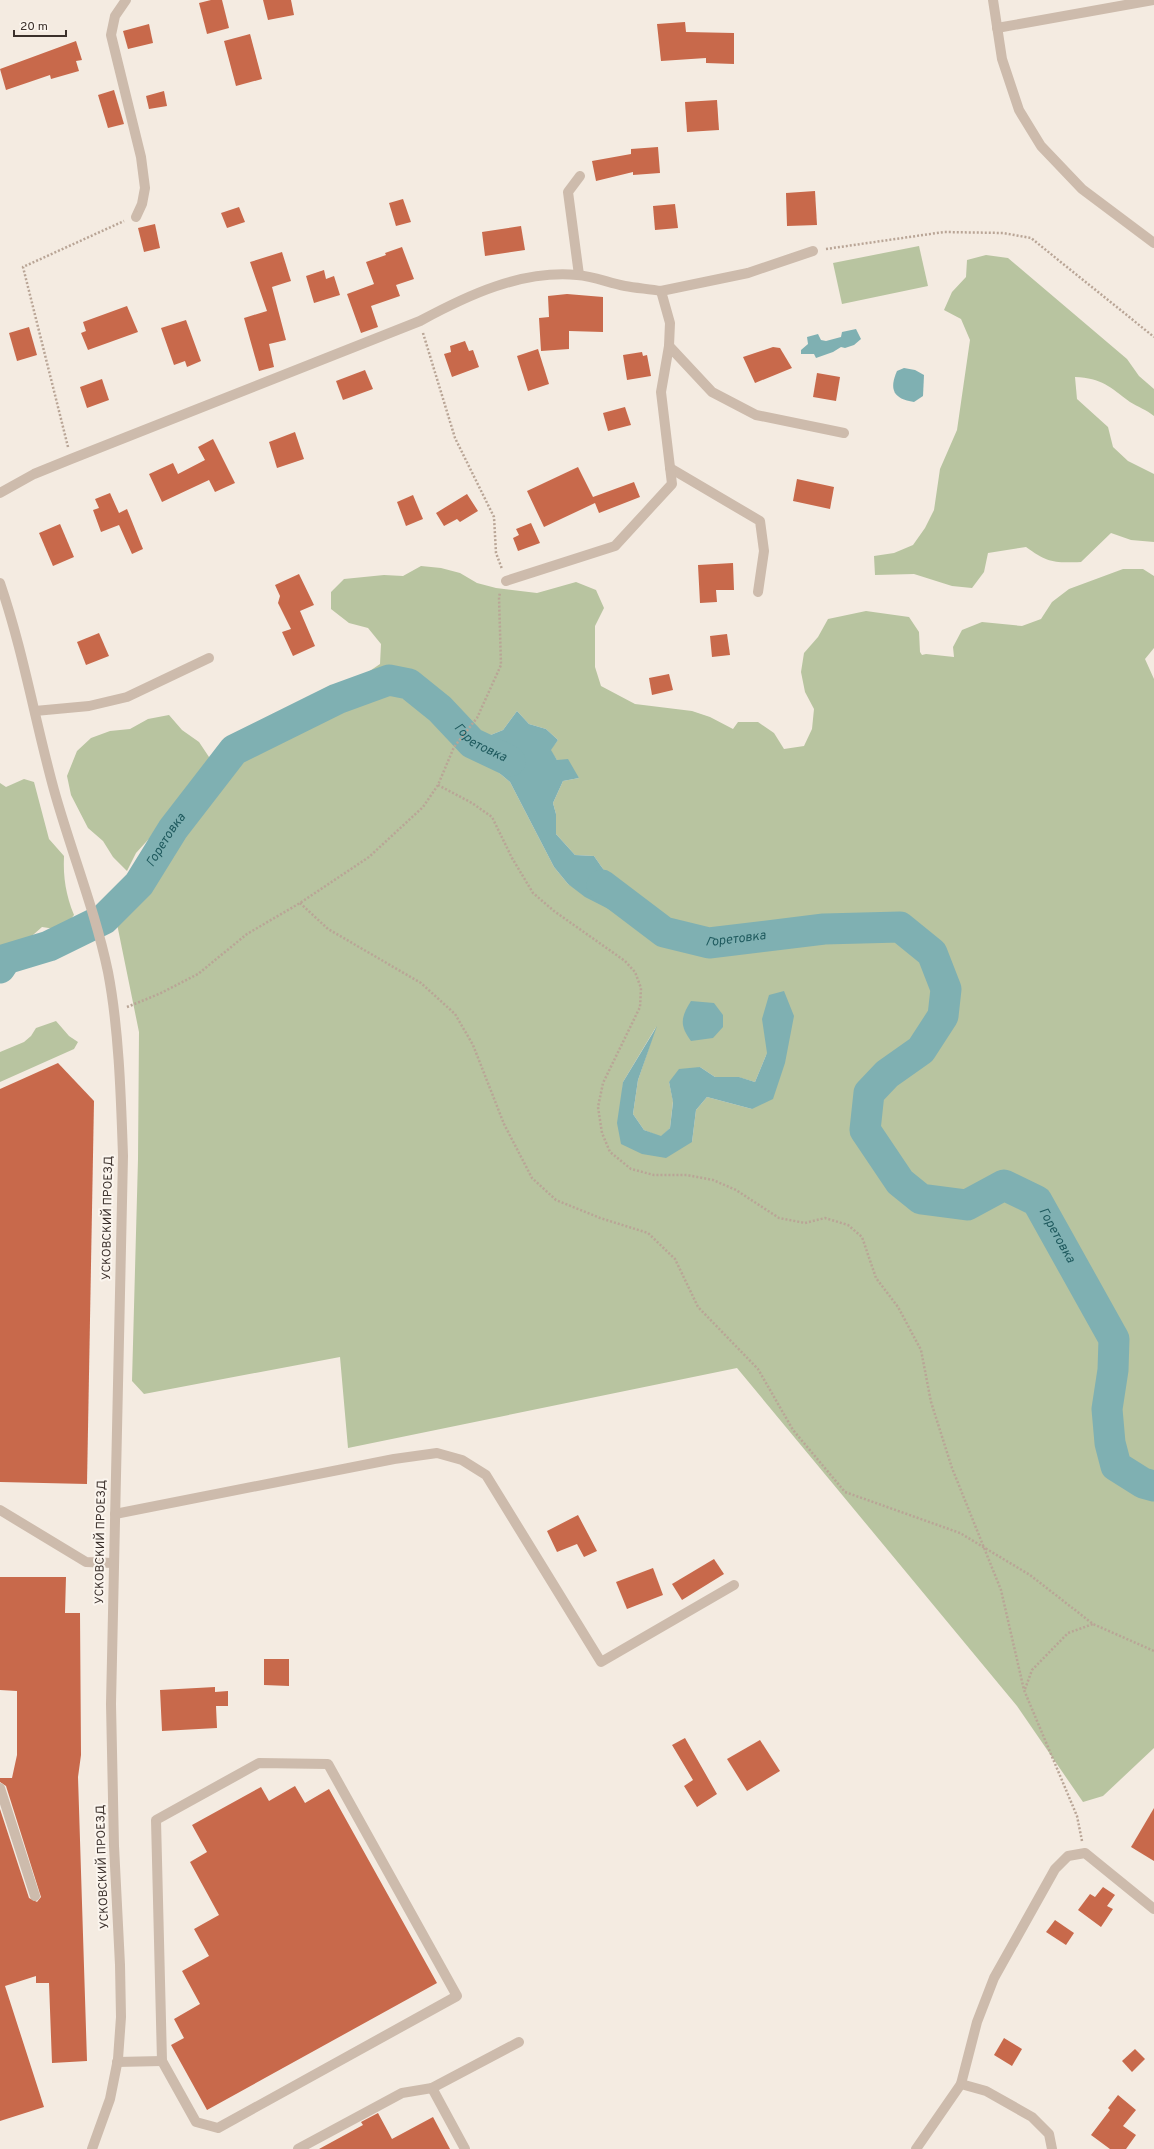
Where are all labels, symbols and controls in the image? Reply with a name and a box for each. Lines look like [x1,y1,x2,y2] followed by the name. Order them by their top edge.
[14,12,66,38] scale bar
[20,19,48,35] text: 20 m
[450,720,509,766] water label: Горетовка
[143,810,190,870] water label: Горетовка
[704,928,767,952] water label: Горетовка
[99,1156,117,1280] street label: УСКОВСКИЙ ПРОЕЗД
[1035,1205,1078,1266] water label: Горетовка
[92,1480,110,1604] street label: УСКОВСКИЙ ПРОЕЗД
[93,1805,113,1929] street label: УСКОВСКИЙ ПРОЕЗД

